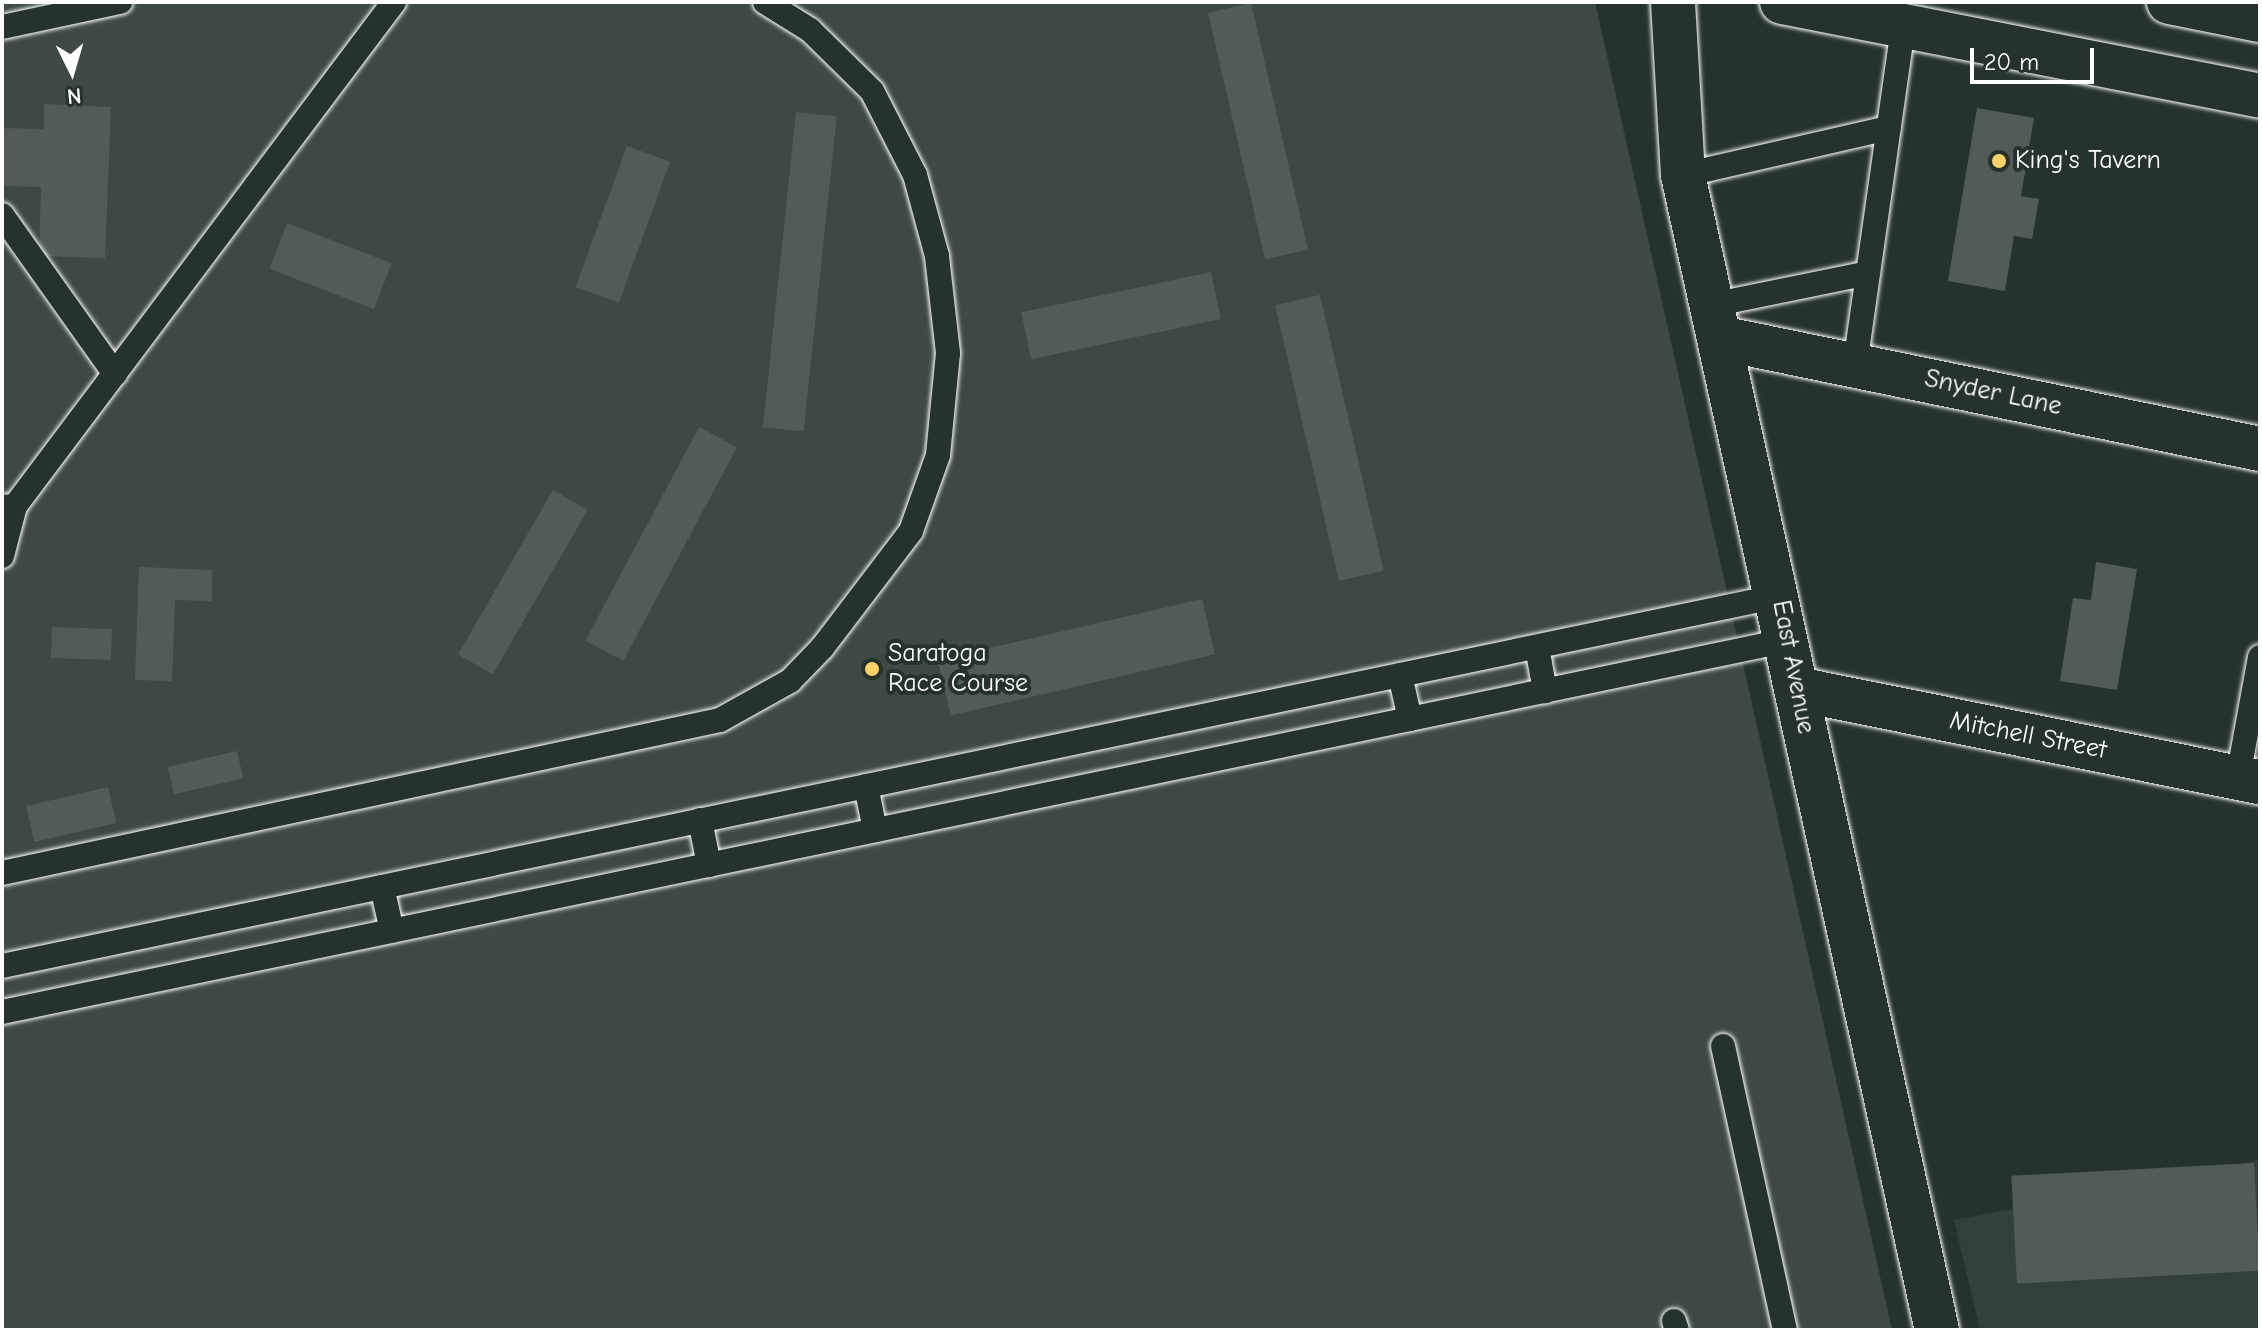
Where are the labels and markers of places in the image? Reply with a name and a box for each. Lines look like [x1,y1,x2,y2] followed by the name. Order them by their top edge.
[2015,145,2161,177] place label: King's Tavern
[1990,152,2008,170] marker: King's Tavern
[888,638,1028,700] place label: Saratoga Race Course
[863,660,881,678] marker: Saratoga Race Course

